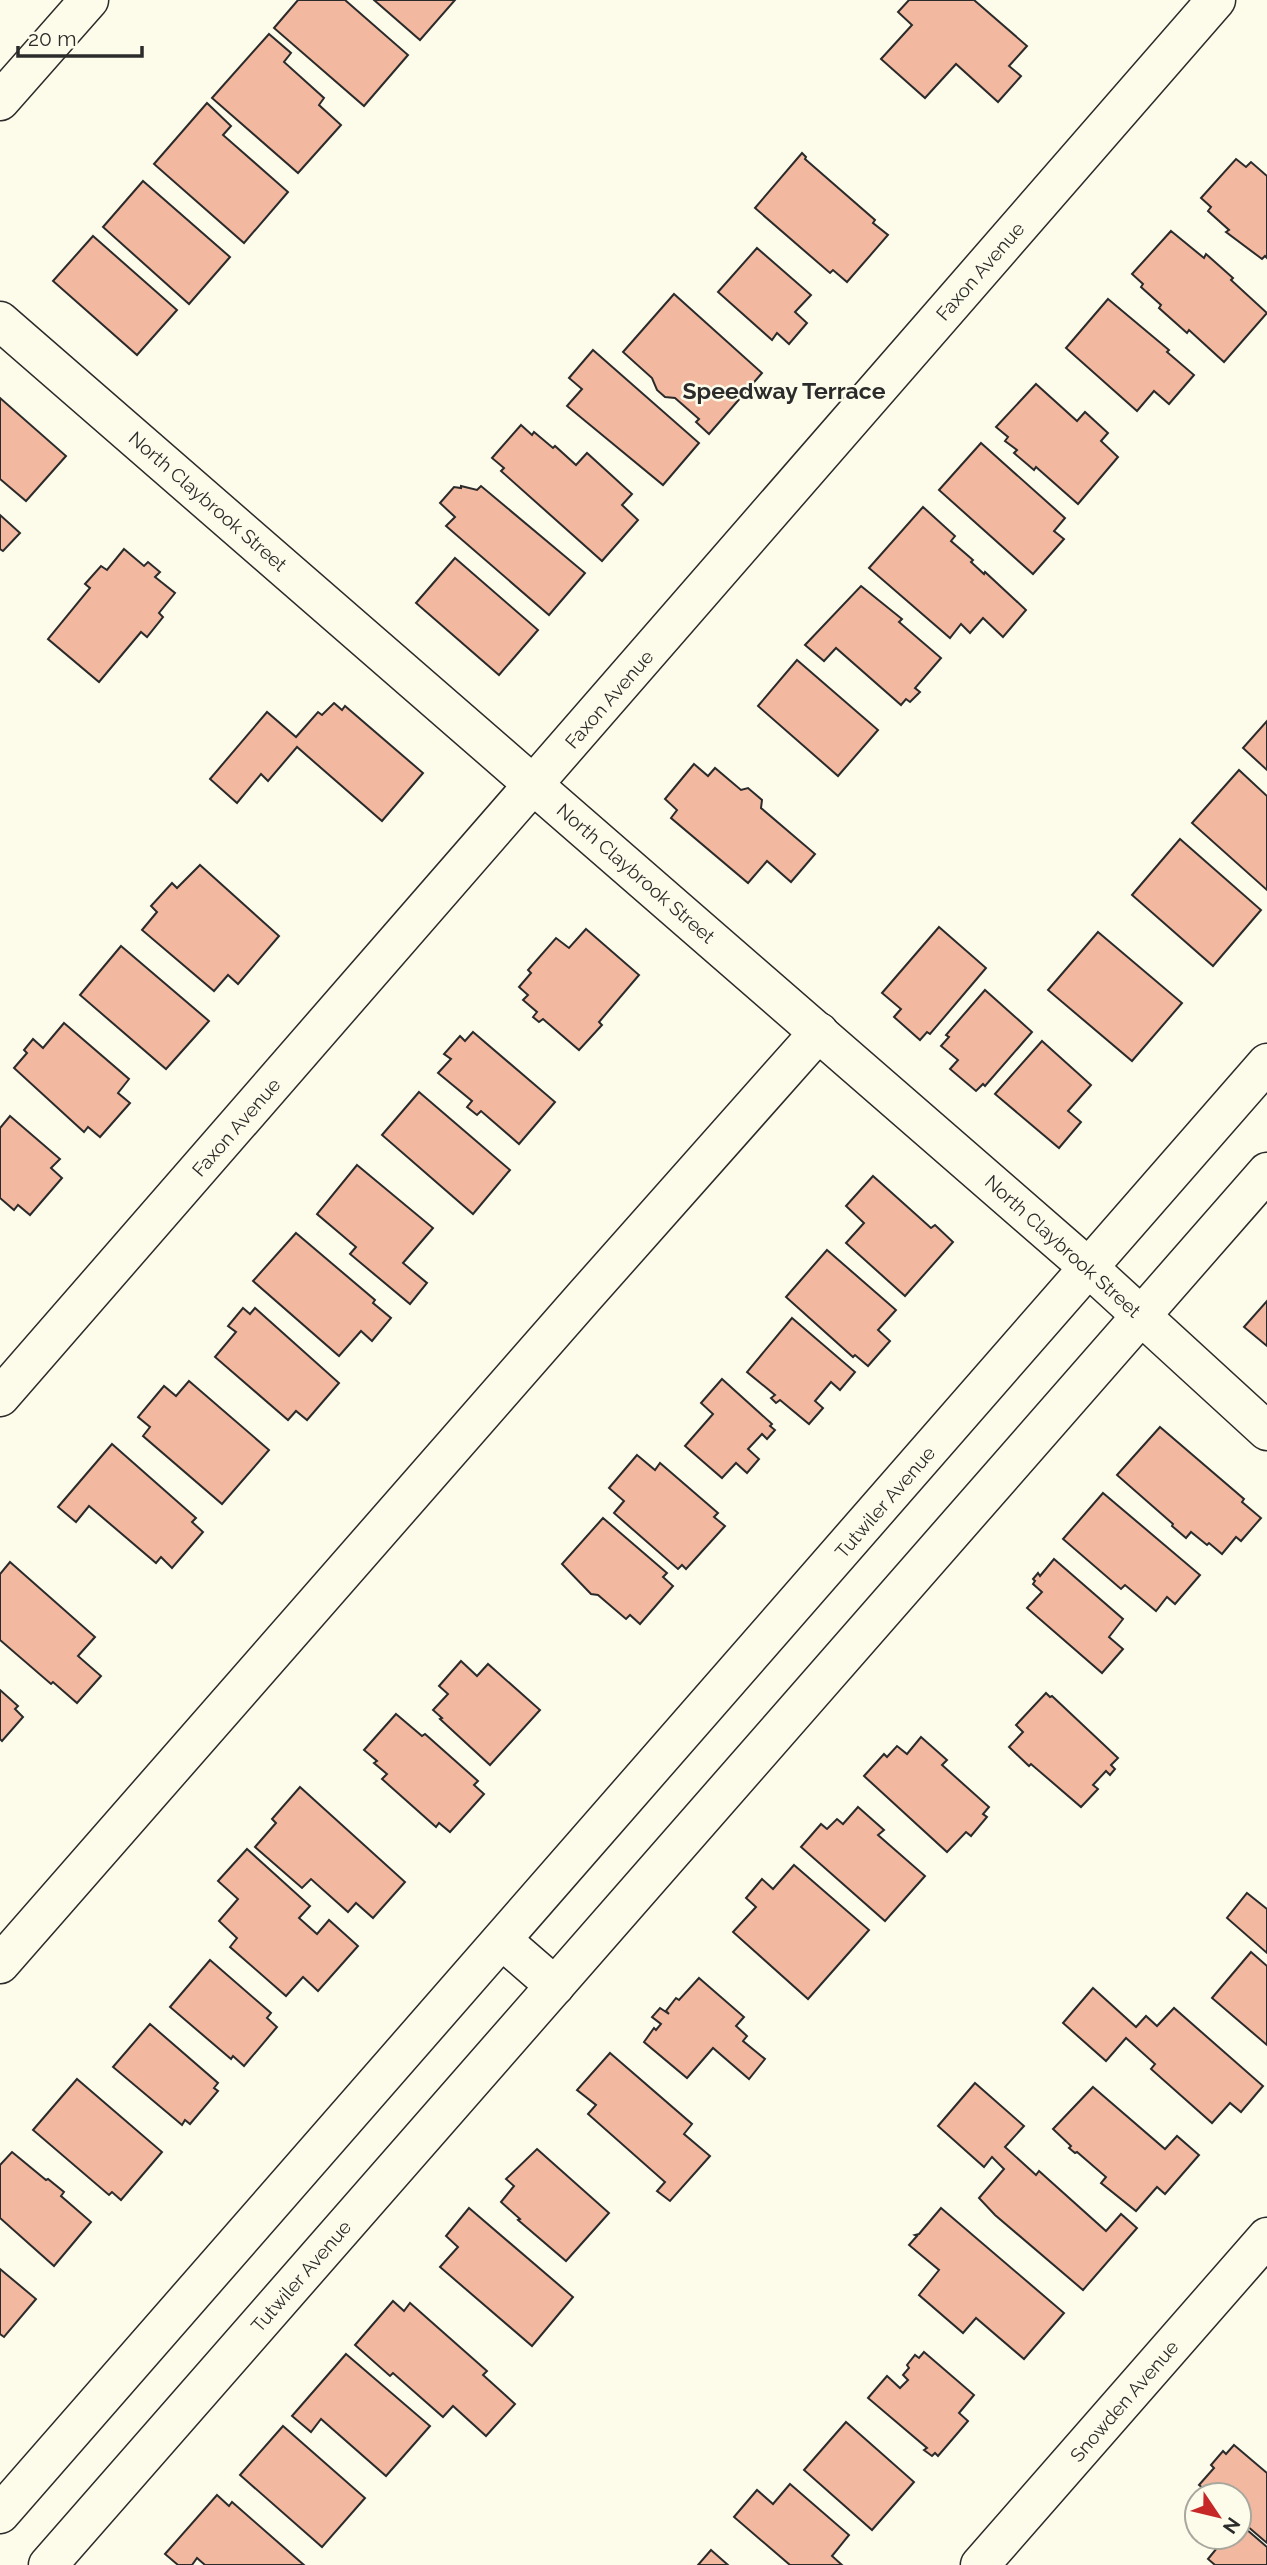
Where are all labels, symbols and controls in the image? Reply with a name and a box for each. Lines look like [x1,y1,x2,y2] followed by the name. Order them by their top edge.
[18,14,142,58] scale bar
[28,26,76,51] text: 20 m
[931,217,1029,325] street label: Faxon Avenue
[683,377,886,404] district label: Speedway Terrace
[125,427,292,576] street label: North Claybrook Street
[560,645,658,753] street label: Faxon Avenue
[553,799,720,948] street label: North Claybrook Street
[187,1073,285,1181] street label: Faxon Avenue
[981,1170,1146,1322] street label: North Claybrook Street
[831,1442,939,1562] street label: Tutwiler Avenue
[247,2216,355,2336] street label: Tutwiler Avenue
[1065,2336,1183,2466] street label: Snowden Avenue
[1183,2481,1253,2551] north arrow
[1219,2514,1245,2538] text: N

